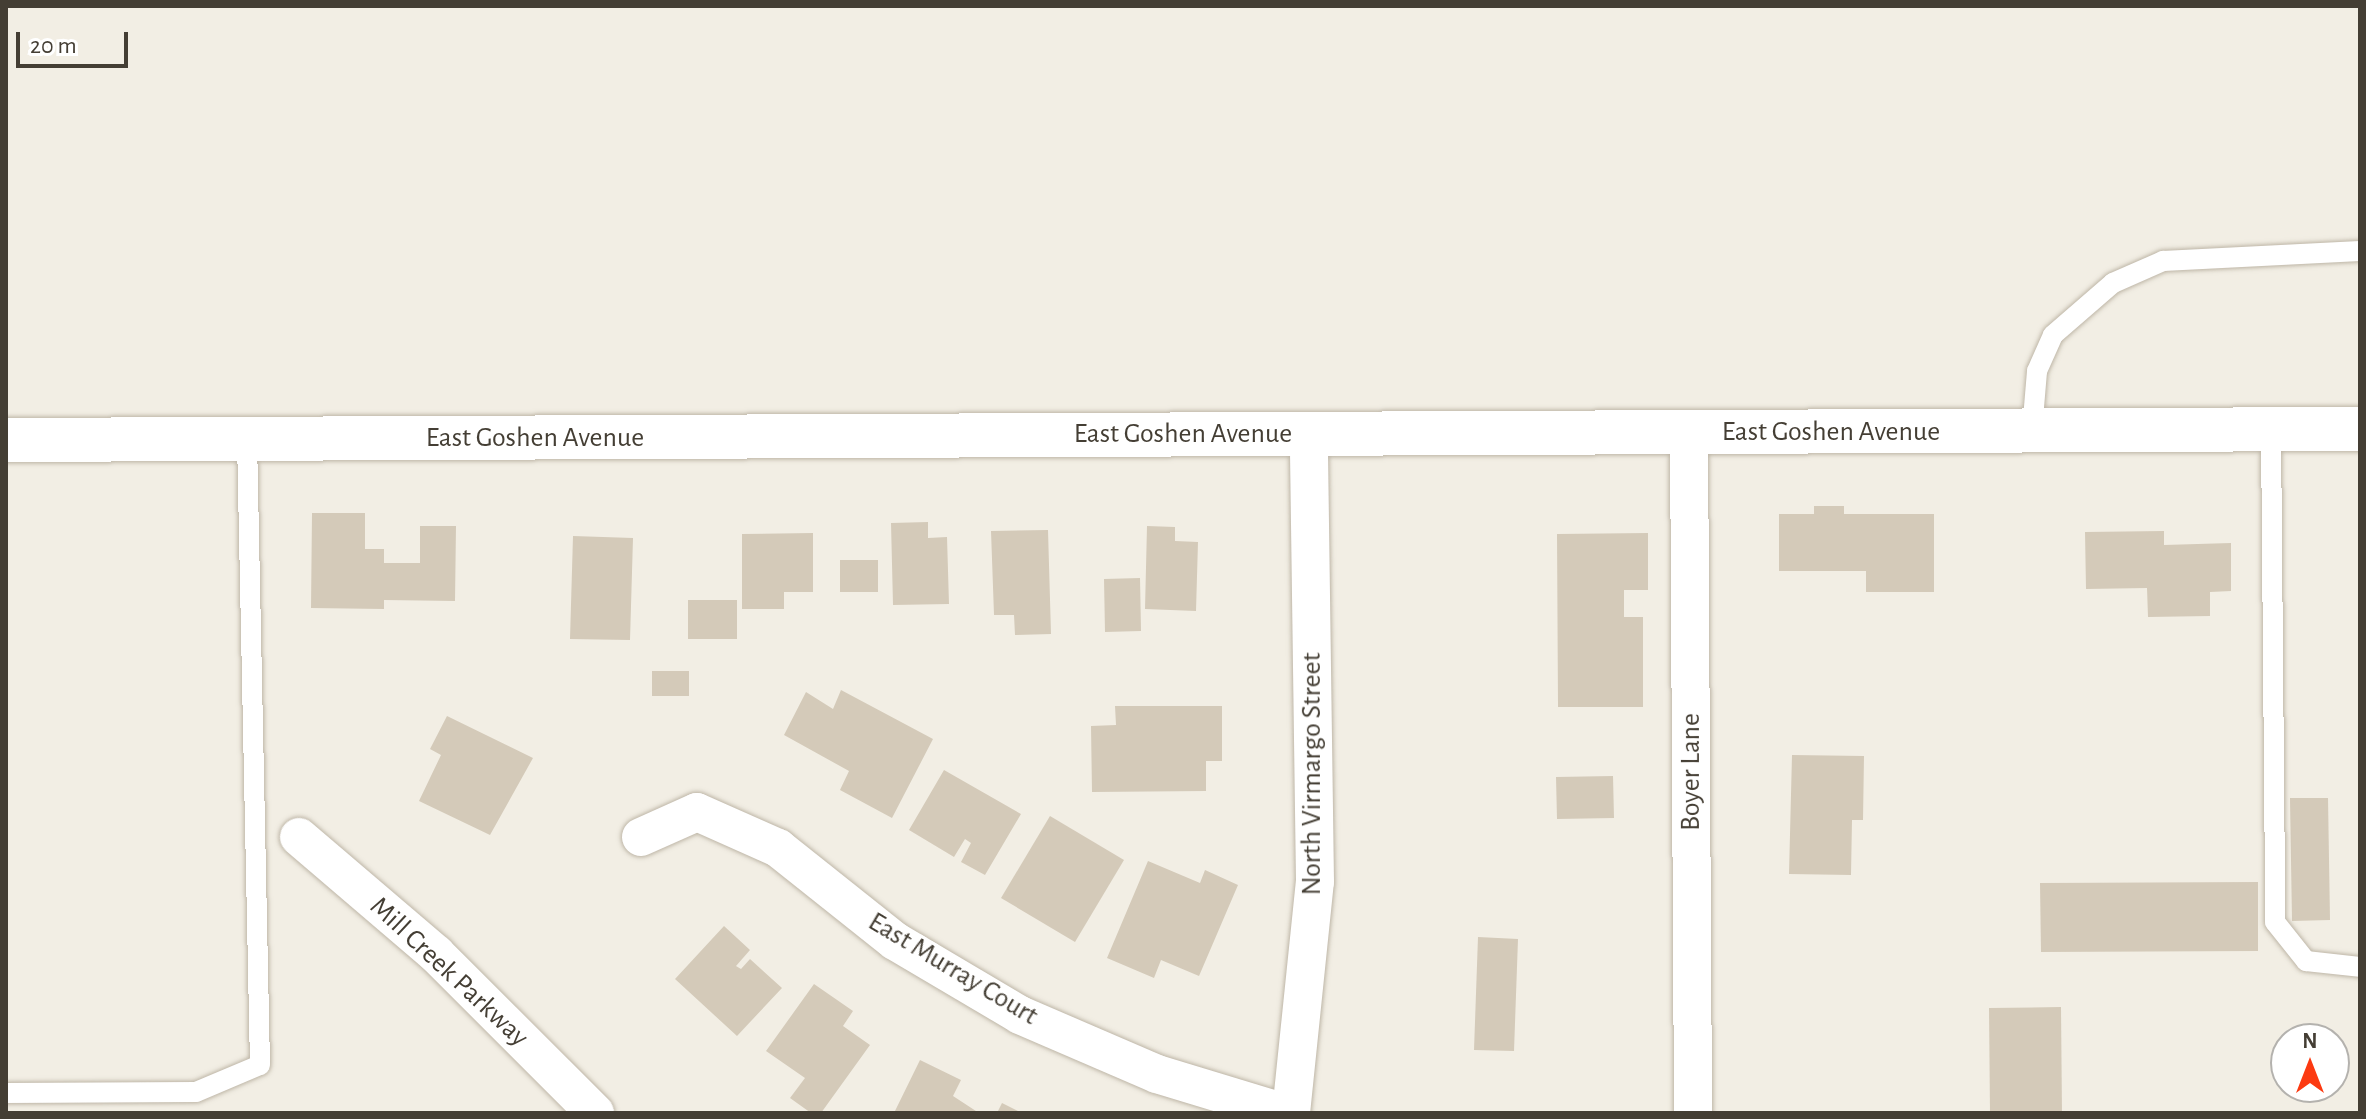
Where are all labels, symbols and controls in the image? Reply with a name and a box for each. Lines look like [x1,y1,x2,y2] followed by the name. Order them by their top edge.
[20,16,132,66] scale bar
[30,34,77,58] text: 20 m
[1722,415,1940,449] street label: East Goshen Avenue
[1074,417,1292,451] street label: East Goshen Avenue
[426,421,644,455] street label: East Goshen Avenue
[1295,653,1329,895] street label: North Virmargo Street
[1674,713,1708,831] street label: Boyer Lane
[363,890,535,1054] street label: Mill Creek Parkway
[862,905,1044,1033] street label: East Murray Court
[2270,1023,2350,1103] north arrow
[2302,1030,2318,1052] text: N

